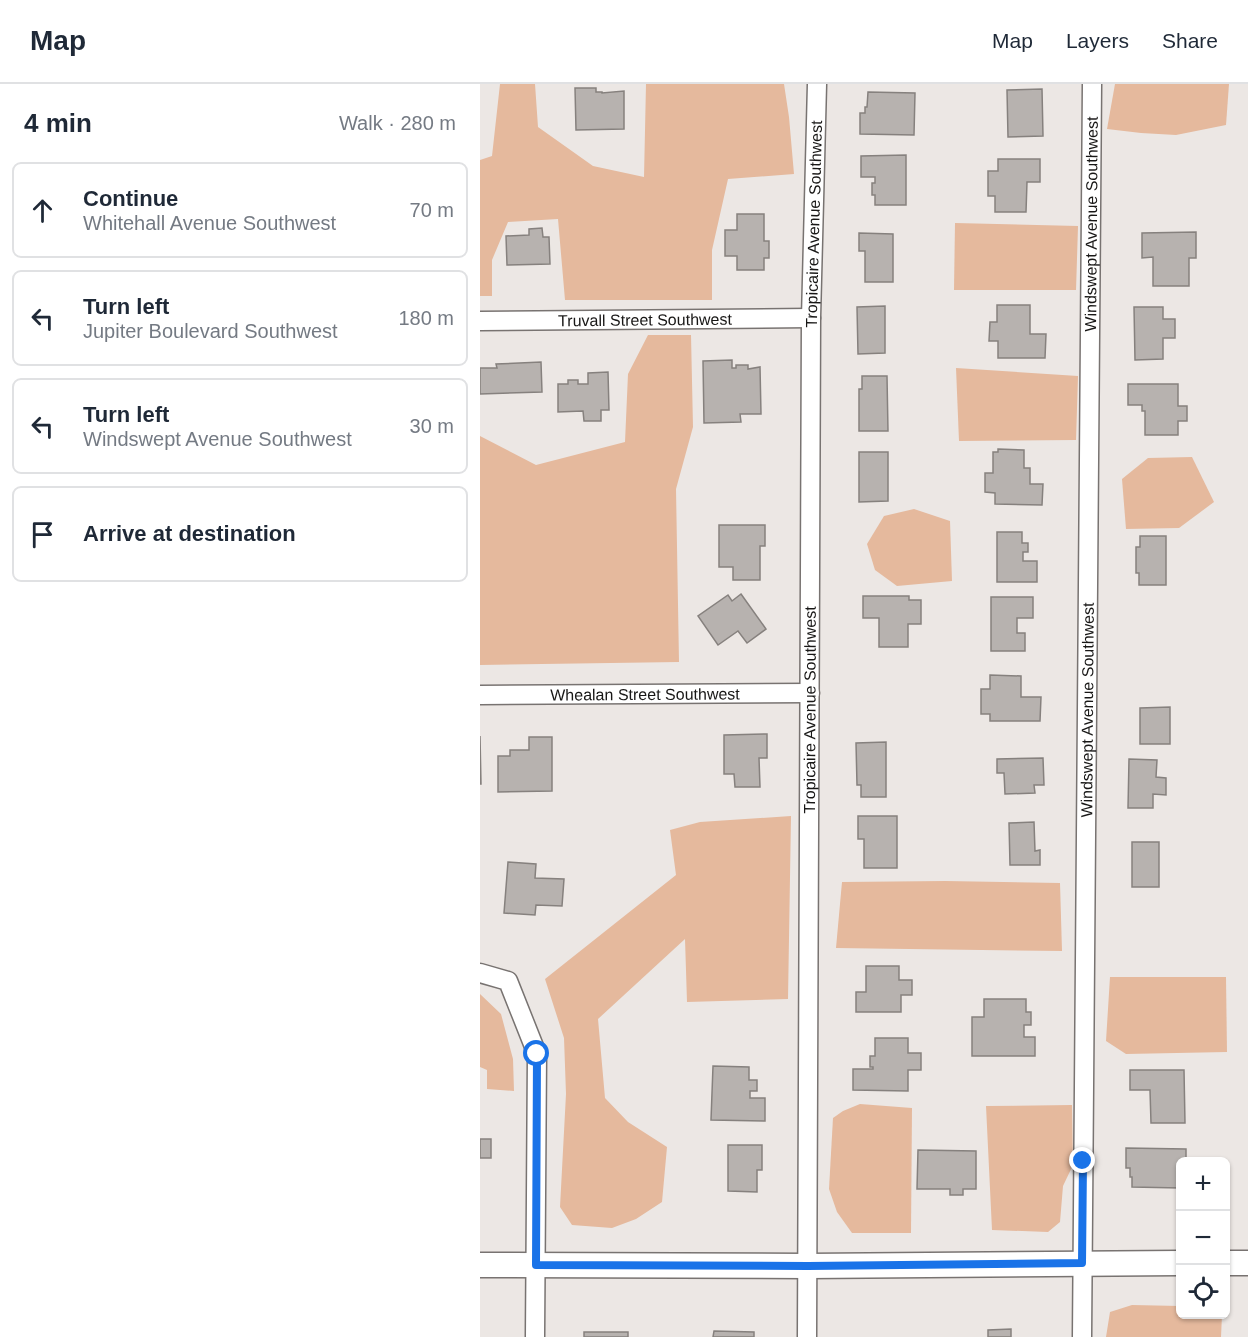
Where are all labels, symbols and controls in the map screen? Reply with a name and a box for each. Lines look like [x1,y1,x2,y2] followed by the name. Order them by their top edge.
[30,25,86,56] text: Map
[992,29,1033,52] text: Map
[1066,29,1129,52] text: Layers
[1162,29,1218,52] text: Share
[24,108,92,138] text: 4 min
[339,112,456,134] text: Walk · 280 m
[1082,116,1100,332] street label: Windswept Avenue Southwest
[802,120,825,328] street label: Tropicaire Avenue Southwest
[83,186,178,211] text: Continue
[26,194,59,227] icon: ahead
[410,199,454,221] text: 70 m
[83,212,336,234] text: Whitehall Avenue Southwest
[83,294,169,319] text: Turn left
[26,302,59,335] icon: left
[398,307,454,329] text: 180 m
[558,310,733,329] street label: Truvall Street Southwest
[83,320,338,342] text: Jupiter Boulevard Southwest
[83,402,169,427] text: Turn left
[26,410,59,443] icon: left
[410,415,454,437] text: 30 m
[83,428,352,450] text: Windswept Avenue Southwest
[26,518,59,551] icon: arrive
[83,521,296,546] text: Arrive at destination
[1078,602,1096,818] street label: Windswept Avenue Southwest
[801,606,818,814] street label: Tropicaire Avenue Southwest
[550,685,740,703] street label: Whealan Street Southwest
[523,1040,549,1066] route start
[1069,1147,1095,1173] route end
[1176,1157,1230,1319] map controls
[1176,1157,1230,1211] button: +
[1176,1211,1230,1265] button: −
[1176,1265,1230,1319] button: locate

